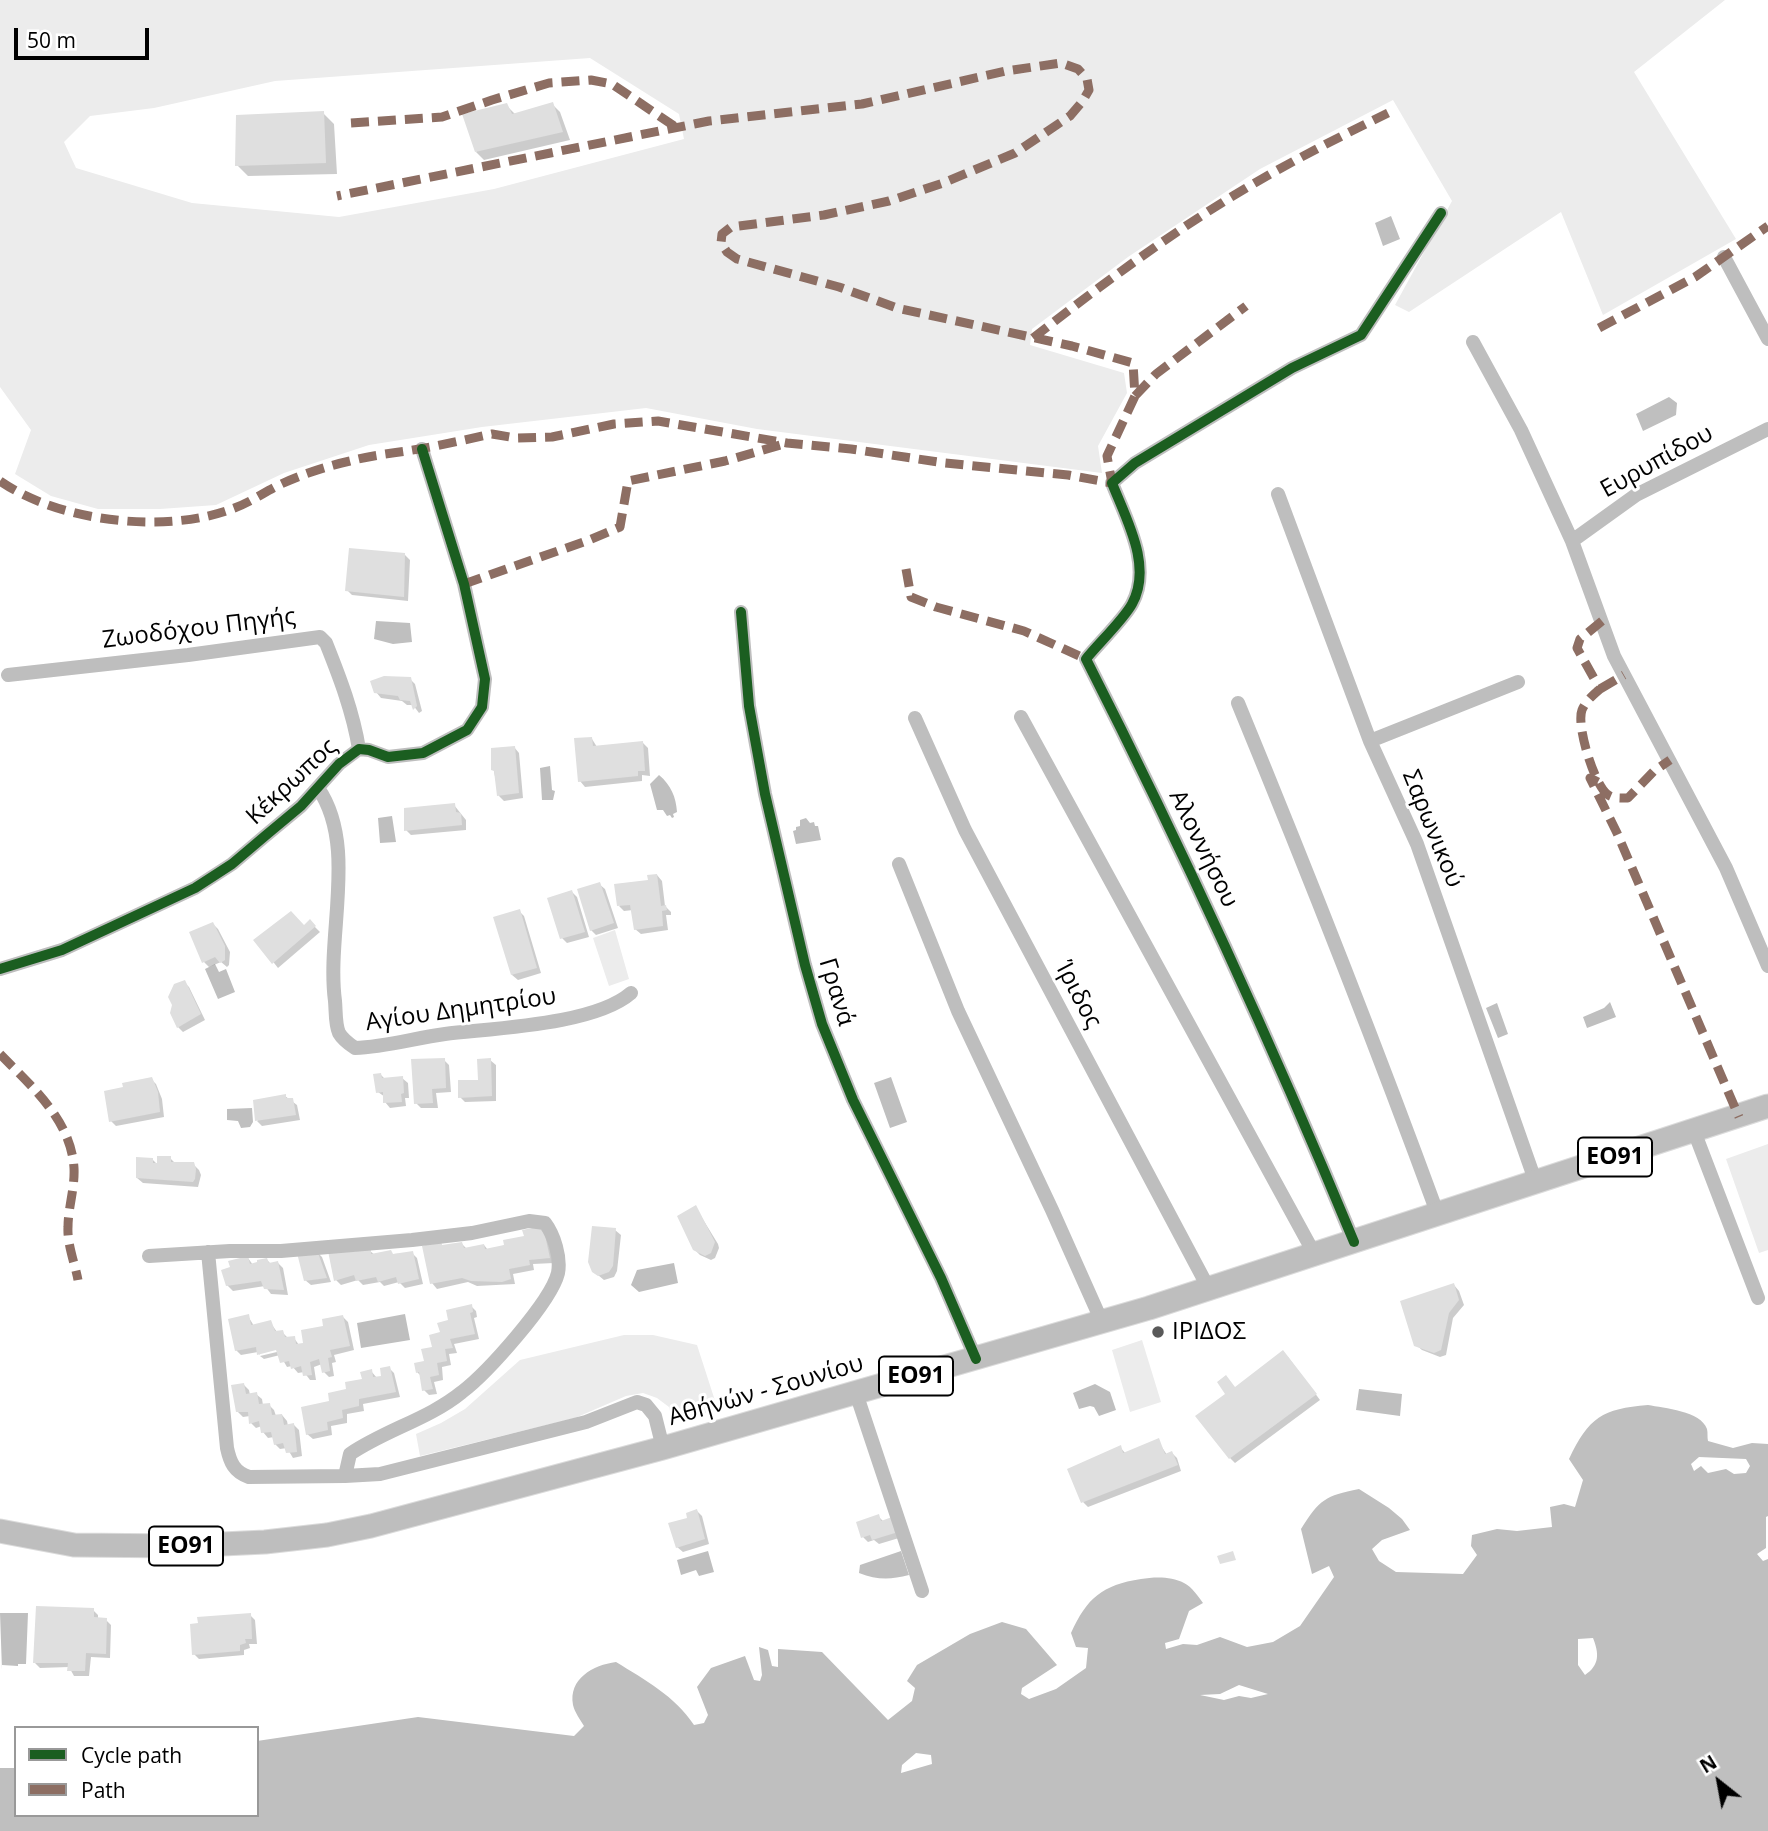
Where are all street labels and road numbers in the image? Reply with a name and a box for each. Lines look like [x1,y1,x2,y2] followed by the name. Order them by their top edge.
[1596,419,1718,505] street label: Ευρυπίδου
[101,603,297,655] street label: Ζωοδόχου Πηγής
[241,733,343,831] street label: Κέκρωπος
[1395,766,1469,892] street label: Σαρωνικού
[1162,786,1244,912] street label: Αλοννήσου
[812,955,860,1029] street label: Γρανά
[1048,957,1108,1033] street label: Ίριδος
[364,982,558,1038] street label: Αγίου Δημητρίου
[1578,1138,1652,1176] road number: ΕΟ91
[665,1349,867,1433] street label: Αθήνών - Σουνίου
[879,1357,953,1396] road number: ΕΟ91
[149,1526,223,1566] road number: ΕΟ91

